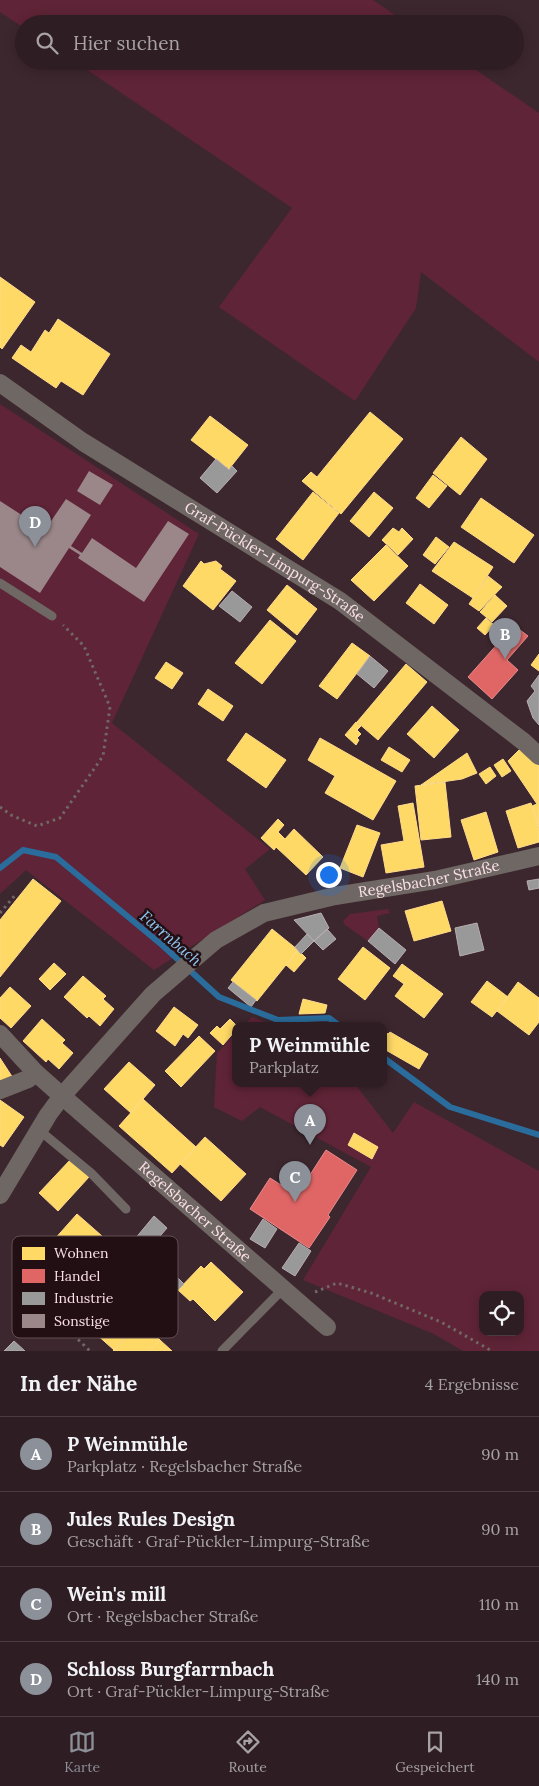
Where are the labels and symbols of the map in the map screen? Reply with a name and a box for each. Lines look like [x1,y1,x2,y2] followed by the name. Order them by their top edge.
[181,497,369,626] street label: Graf-Pückler-Limpurg-Straße
[19,506,51,547] pin: D
[489,618,521,659] pin: B
[357,855,501,901] street label: Regelsbacher Straße
[316,862,342,888] your location
[136,906,206,970] water label: Farrnbach
[294,1104,326,1145] pin: A
[135,1157,256,1266] street label: Regelsbacher Straße
[279,1161,311,1202] pin: C
[12,1236,178,1338] legend
[54,1244,109,1262] text: Wohnen
[54,1267,100,1285] text: Handel
[54,1289,114,1307] text: Industrie
[54,1312,110,1330] text: Sonstige

